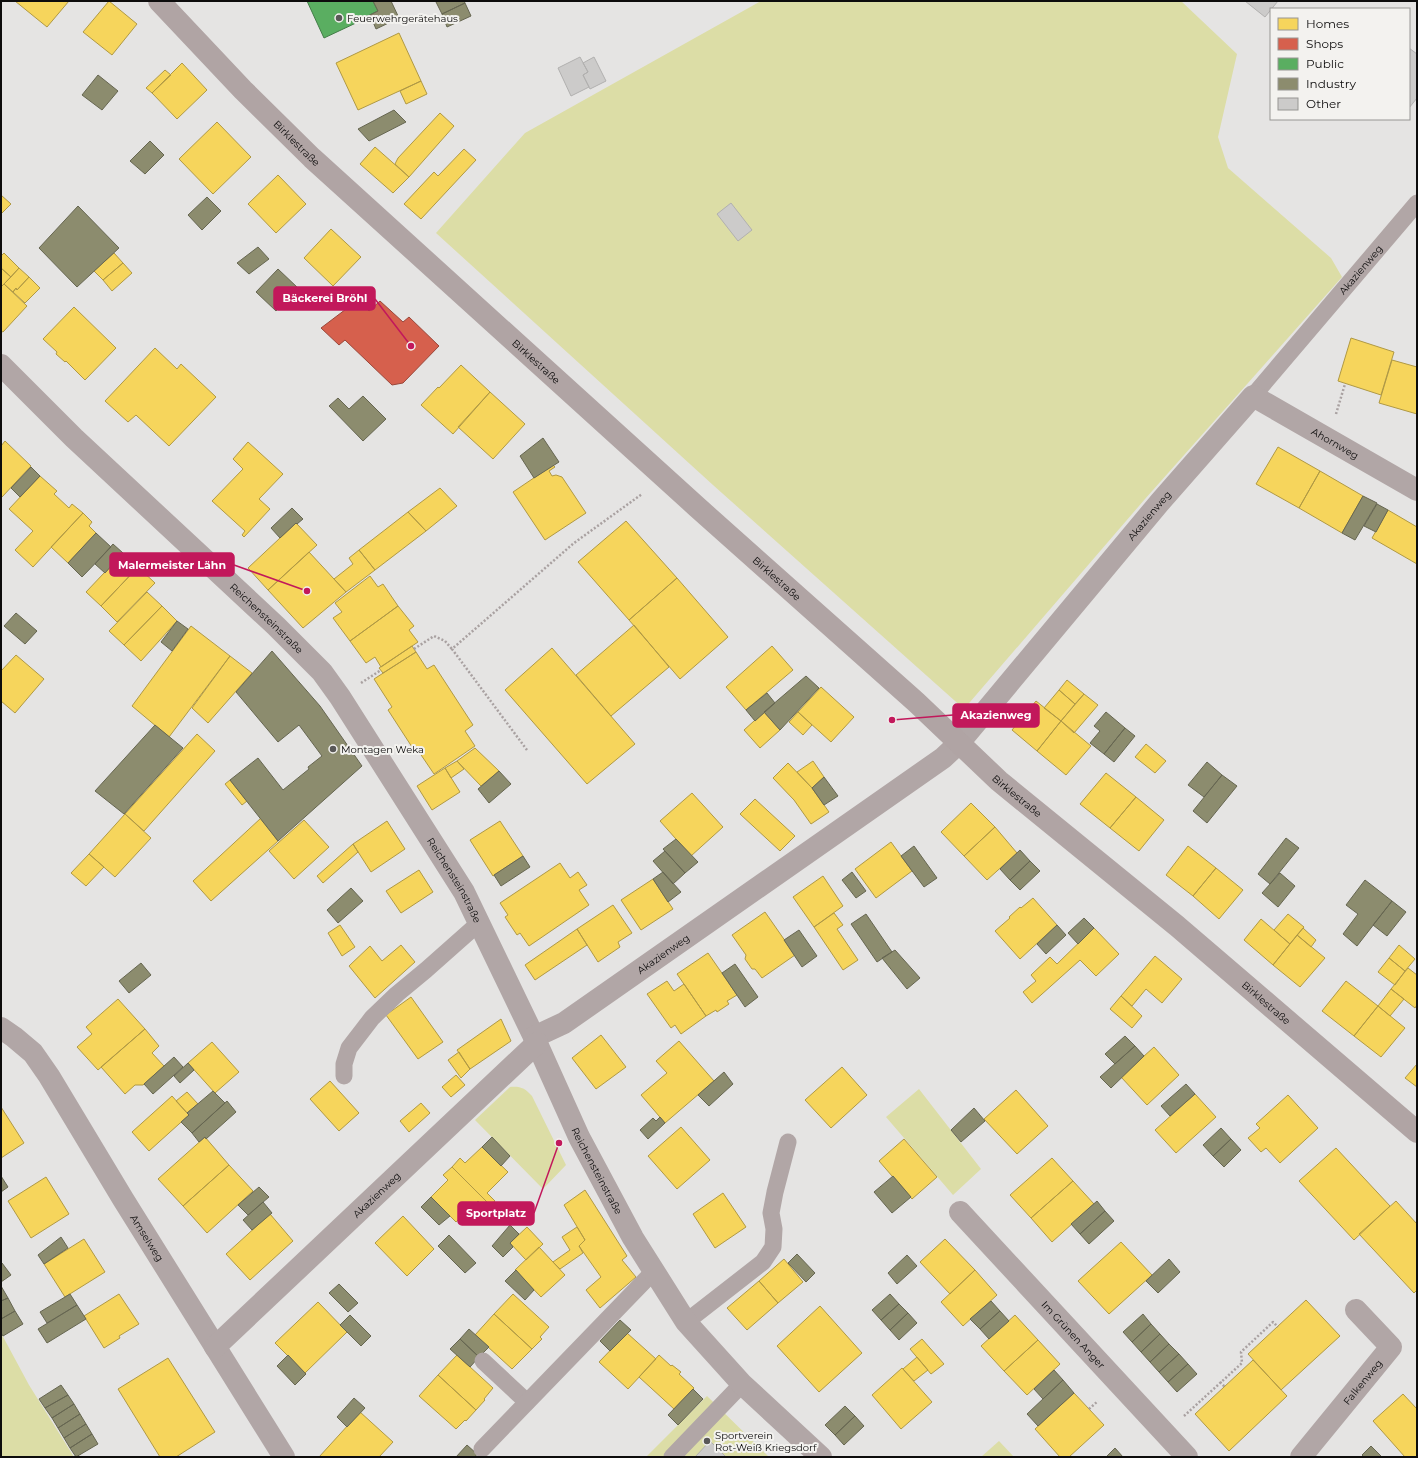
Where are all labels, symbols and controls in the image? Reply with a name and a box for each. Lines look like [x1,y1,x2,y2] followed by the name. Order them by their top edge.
[1270,8,1410,120] legend
[347,12,458,25] place label: Feuerwehrgerätehaus
[334,13,344,23] marker: Feuerwehrgerätehaus
[1306,16,1349,31] text: Homes
[1306,36,1343,51] text: Shops
[1306,56,1344,71] text: Public
[1306,76,1356,91] text: Industry
[1306,96,1341,111] text: Other
[271,117,323,169] street label: Birklestraße
[1336,242,1385,297] street label: Akazienweg
[274,287,375,310] callout: Bäckerei Bröhl
[283,291,367,305] text: Bäckerei Bröhl
[510,336,563,386] street label: Birklestraße
[1309,424,1361,462] street label: Ahornweg
[1124,488,1174,543] street label: Akazienweg
[110,553,234,576] callout: Malermeister Lähn
[750,553,804,603] street label: Birklestraße
[118,558,226,572] text: Malermeister Lähn
[227,580,306,656] street label: Reichensteinstraße
[953,704,1039,727] callout: Akazienweg
[960,708,1031,722] text: Akazienweg
[341,743,424,756] place label: Montagen Weka
[328,744,338,754] marker: Montagen Weka
[990,772,1044,820] street label: Birklestraße
[424,835,484,925] street label: Reichensteinstraße
[634,931,692,977] street label: Akazienweg
[1239,978,1293,1027] street label: Birklestraße
[569,1125,626,1216] street label: Reichensteinstraße
[350,1169,403,1220] street label: Akazienweg
[458,1202,534,1225] callout: Sportplatz
[466,1206,526,1220] text: Sportplatz
[128,1212,167,1264] street label: Amselweg
[1039,1298,1108,1371] street label: Im Grünen Anger
[1340,1357,1385,1407] street label: Falkenweg
[715,1429,817,1454] place label: Sportverein Rot-Weiß Kriegsdorf
[702,1436,712,1446] marker: Sportverein Rot-Weiß Kriegsdorf

